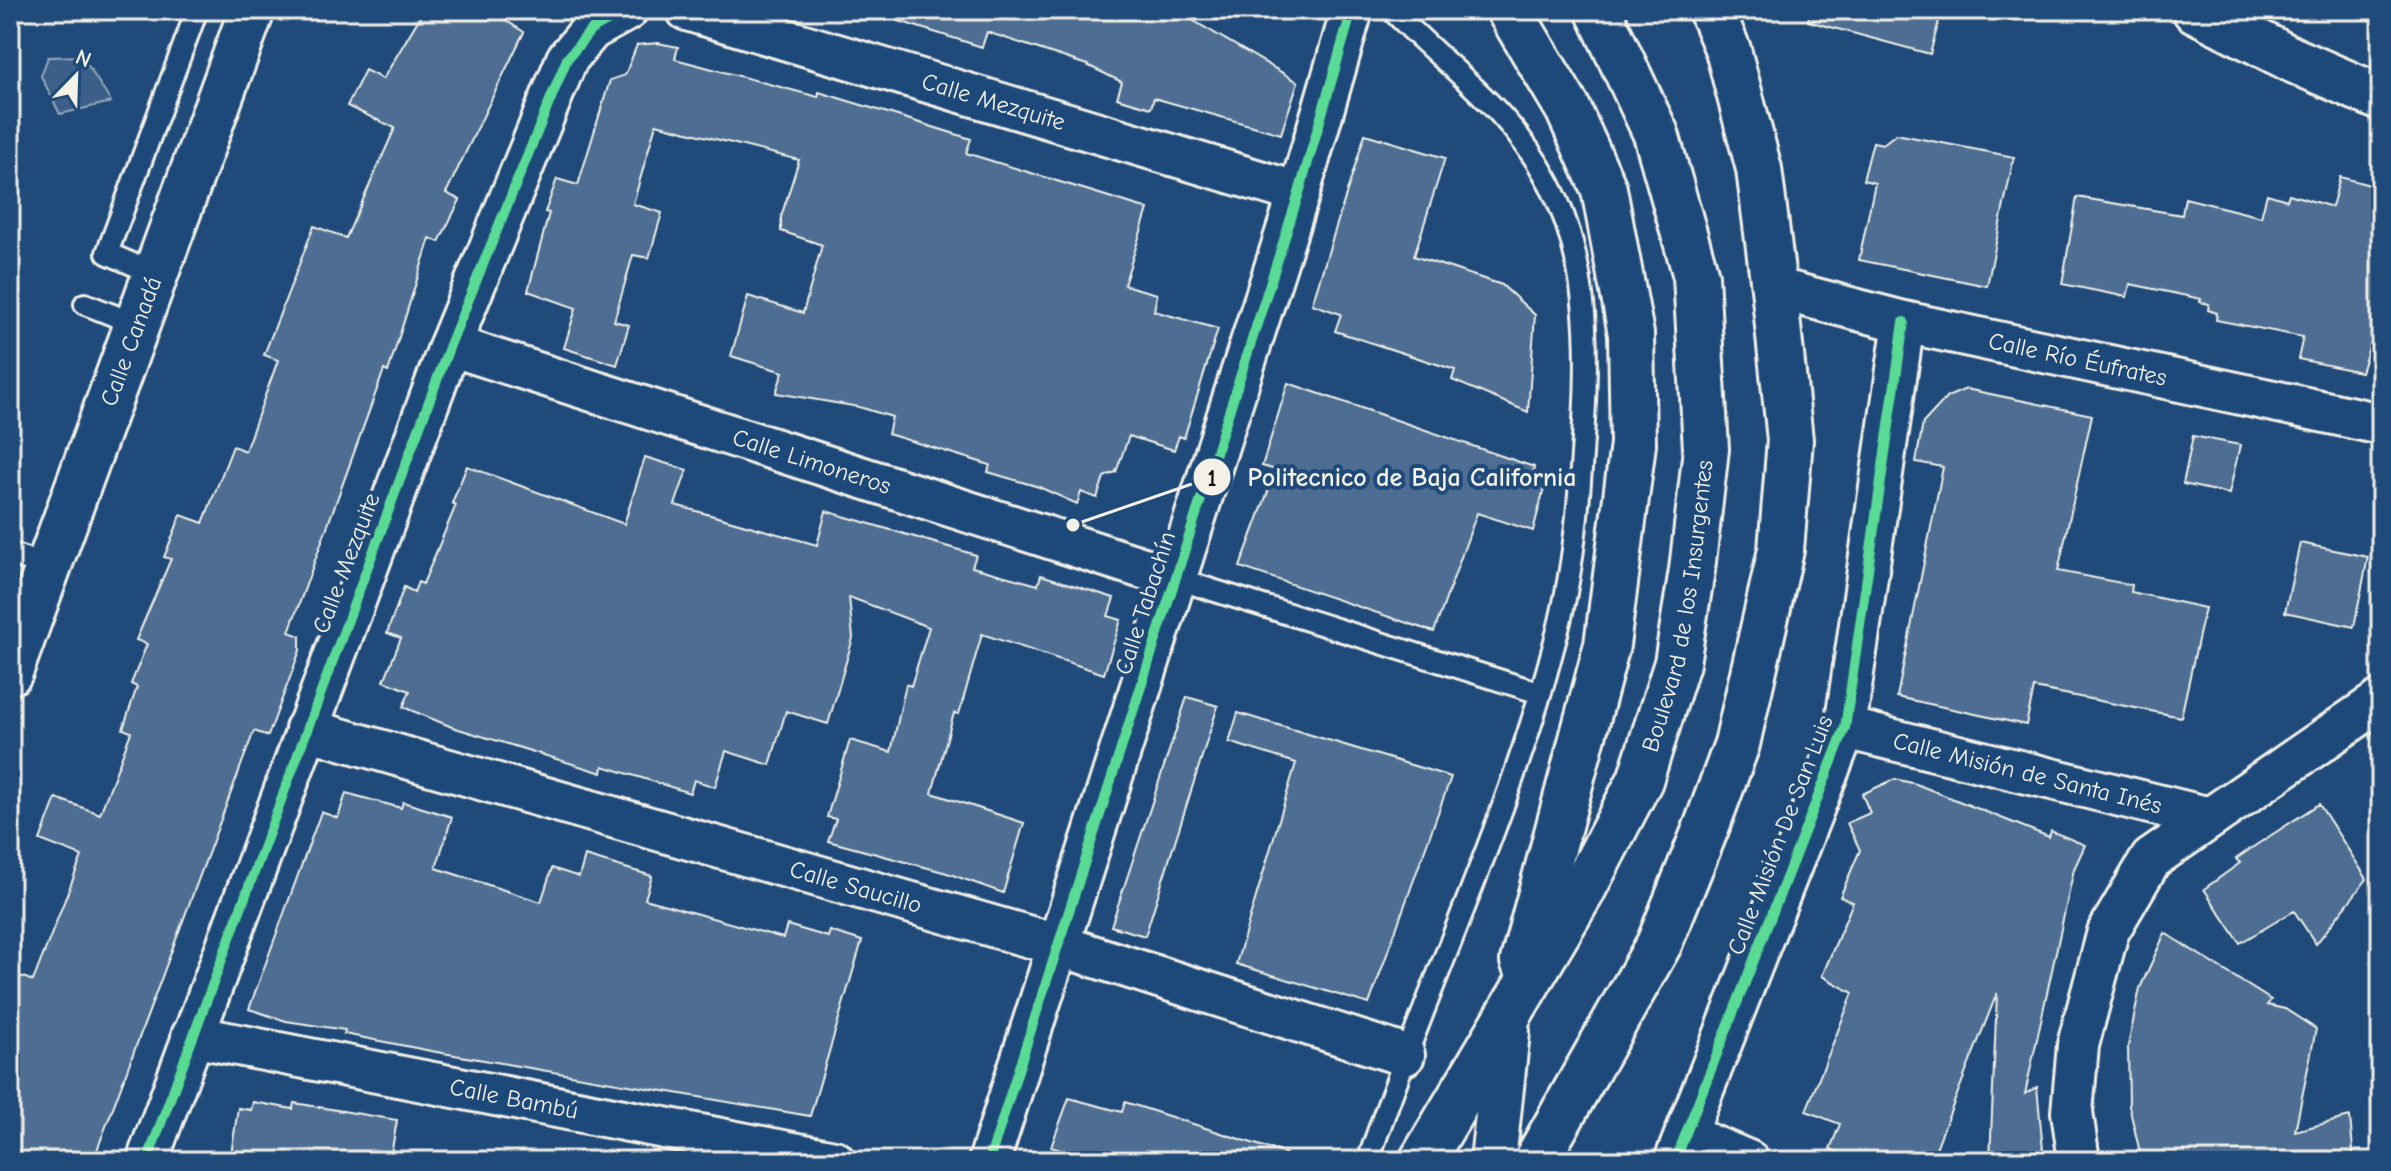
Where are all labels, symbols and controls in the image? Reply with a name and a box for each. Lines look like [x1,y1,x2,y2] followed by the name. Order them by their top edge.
[36,36,116,116] north arrow
[72,44,95,73] text: N
[919,67,1069,136] street label: Calle Mezquite
[94,273,167,410] street label: Calle Canadá
[1986,326,2169,392] street label: Calle Río Éufrates
[729,423,894,500] street label: Calle Limoneros
[1192,452,1593,502] callout: Politecnico de Baja California
[1636,458,1719,755] street label: Boulevard de los Insurgentes
[1247,463,1577,493] text: Politecnico de Baja California
[1207,464,1217,492] text: 1
[306,489,386,637] street label: Calle Mezquite
[1109,528,1181,678] street label: Calle Tabachín
[1721,711,1839,959] street label: Calle Misión De San Luis
[1890,726,2165,820] street label: Calle Misión de Santa Inés
[787,855,925,919] street label: Calle Saucillo
[447,1073,580,1125] street label: Calle Bambú

